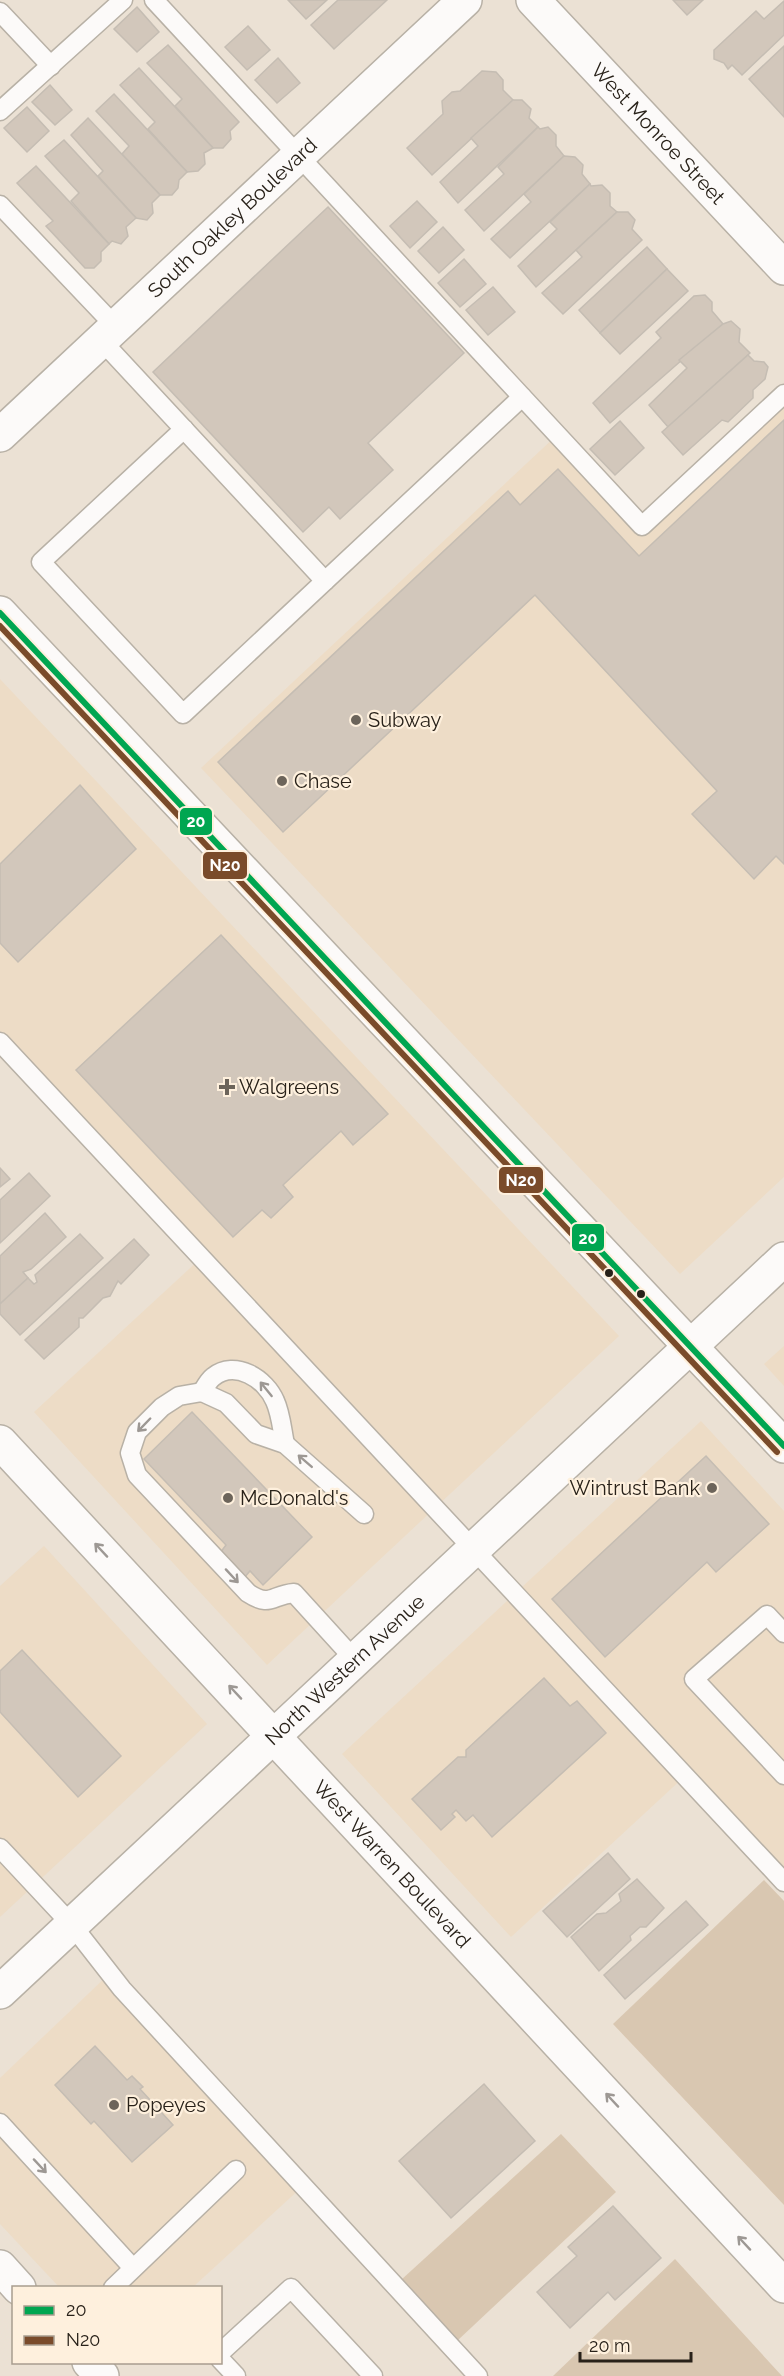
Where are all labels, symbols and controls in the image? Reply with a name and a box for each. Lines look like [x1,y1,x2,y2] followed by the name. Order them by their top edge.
[586,58,730,209] street label: West Monroe Street
[143,133,322,303] street label: South Oakley Boulevard
[368,708,442,732] place label: Subway
[349,713,363,727] marker: Subway
[294,769,352,793] place label: Chase
[275,774,289,788] marker: Chase
[179,807,213,836] line badge: 20
[187,812,206,831] text: 20
[202,851,248,880] line badge: N20
[209,856,241,875] text: N20
[239,1075,339,1099] place label: Walgreens
[220,1080,234,1094] marker: Walgreens
[498,1166,544,1194] line badge: N20
[505,1171,537,1190] text: N20
[571,1223,605,1252] line badge: 20
[579,1229,598,1248] text: 20
[603,1267,615,1279] unlabelled marker
[635,1288,647,1300] unlabelled marker
[259,1382,273,1397] one-way arrow
[137,1417,151,1432] one-way arrow
[297,1454,312,1468] one-way arrow
[570,1476,700,1500] place label: Wintrust Bank
[705,1481,719,1495] marker: Wintrust Bank
[240,1486,348,1510] place label: McDonald's
[221,1491,235,1505] marker: McDonald's
[94,1543,108,1558] one-way arrow
[225,1569,239,1584] one-way arrow
[260,1589,430,1750] street label: North Western Avenue
[227,1685,242,1700] one-way arrow
[308,1775,476,1953] street label: West Warren Boulevard
[605,2092,619,2107] one-way arrow
[126,2093,206,2117] place label: Popeyes
[107,2098,121,2112] marker: Popeyes
[32,2158,46,2173] one-way arrow
[737,2236,751,2251] one-way arrow
[12,2286,222,2364] legend
[66,2299,86,2320] text: 20
[580,2325,691,2363] scale bar
[66,2329,100,2350] text: N20
[589,2335,631,2356] text: 20 m

